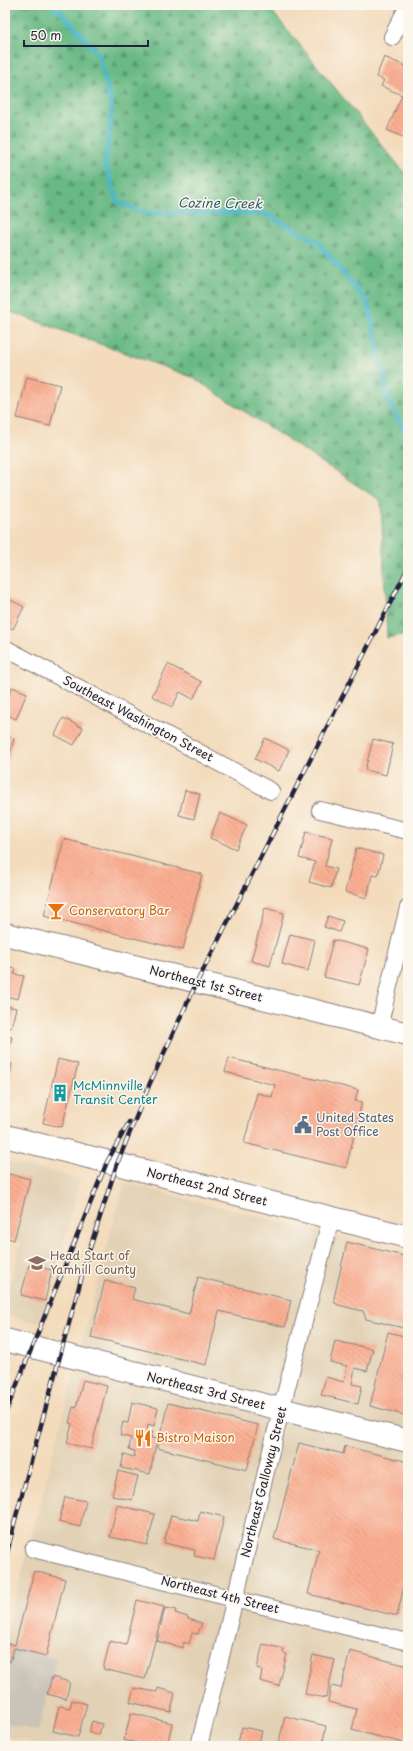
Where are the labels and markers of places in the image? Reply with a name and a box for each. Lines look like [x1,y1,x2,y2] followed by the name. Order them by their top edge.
[46,901,66,921] bar icon: Conservatory Bar
[69,901,170,919] place label: Conservatory Bar
[73,1076,158,1108] place label: McMinnville Transit Center
[50,1083,70,1103] building icon: McMinnville Transit Center
[316,1108,394,1140] place label: United States Post Office
[293,1115,313,1135] public building icon: United States Post Office
[50,1246,136,1278] place label: Head Start of Yamhill County
[27,1253,47,1273] school or university icon: Head Start of Yamhill County
[133,1428,153,1448] restaurant icon: Bistro Maison
[156,1428,235,1446] place label: Bistro Maison

